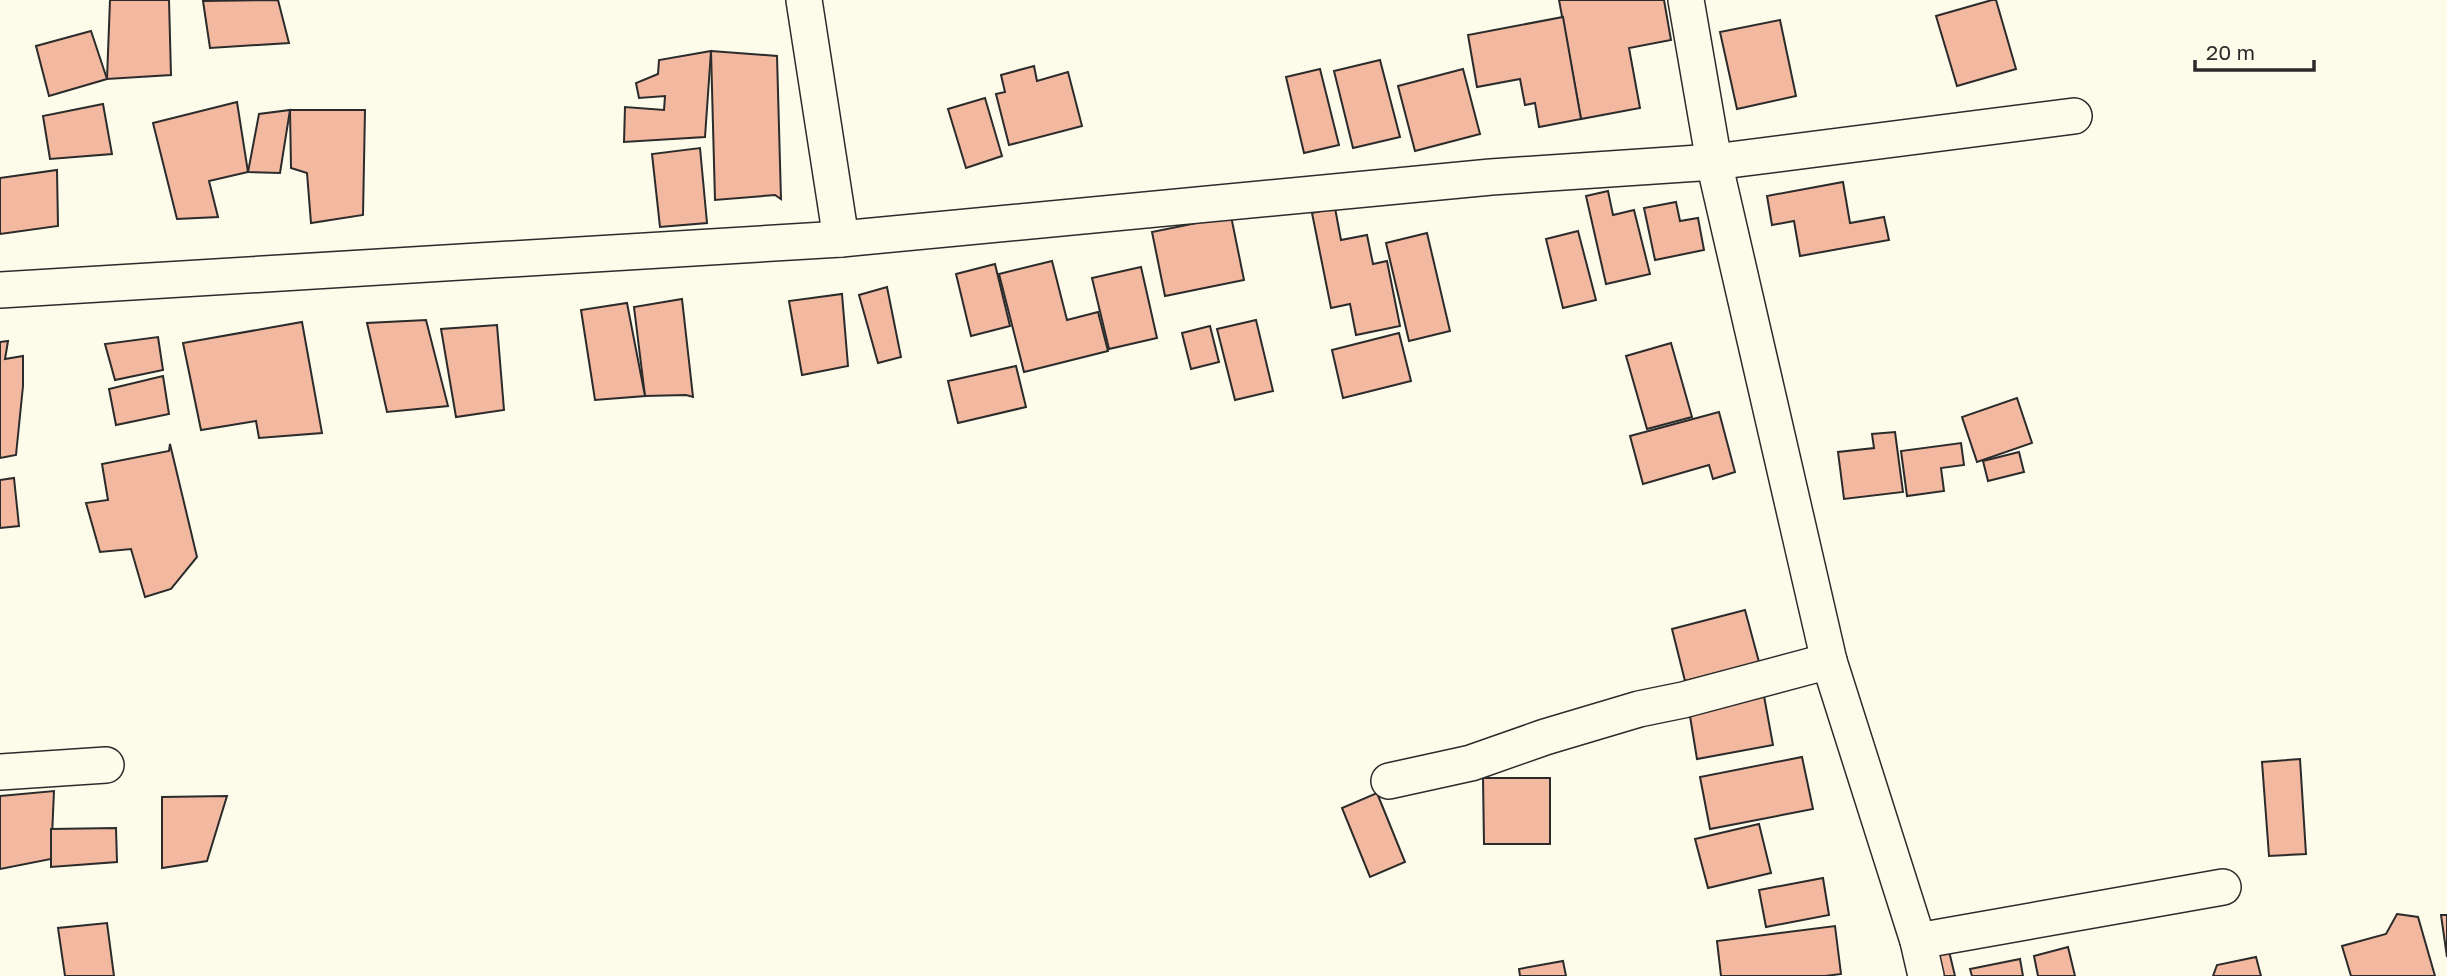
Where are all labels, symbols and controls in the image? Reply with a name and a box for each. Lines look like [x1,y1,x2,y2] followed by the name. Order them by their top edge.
[2195,28,2314,72] scale bar
[2206,39,2255,65] text: 20 m

